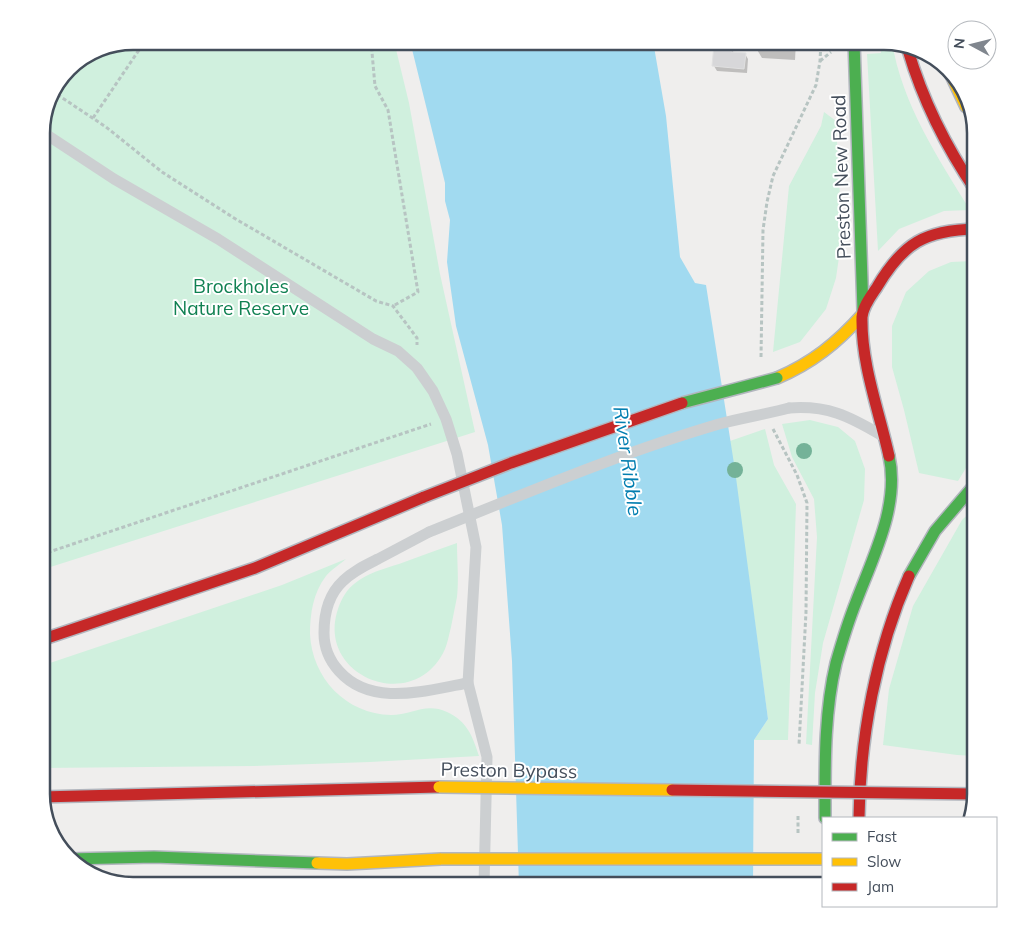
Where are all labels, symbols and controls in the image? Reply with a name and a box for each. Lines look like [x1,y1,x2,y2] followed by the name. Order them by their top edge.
[947,20,997,70] north arrow
[950,37,969,50] text: N
[826,94,856,260] street label: Preston New Road
[173,274,309,320] park label: Brockholes Nature Reserve
[608,404,649,518] water label: River Ribble
[440,757,578,783] street label: Preston Bypass
[822,817,997,907] legend
[867,827,897,846] text: Fast
[867,852,901,871] text: Slow
[867,877,894,896] text: Jam

